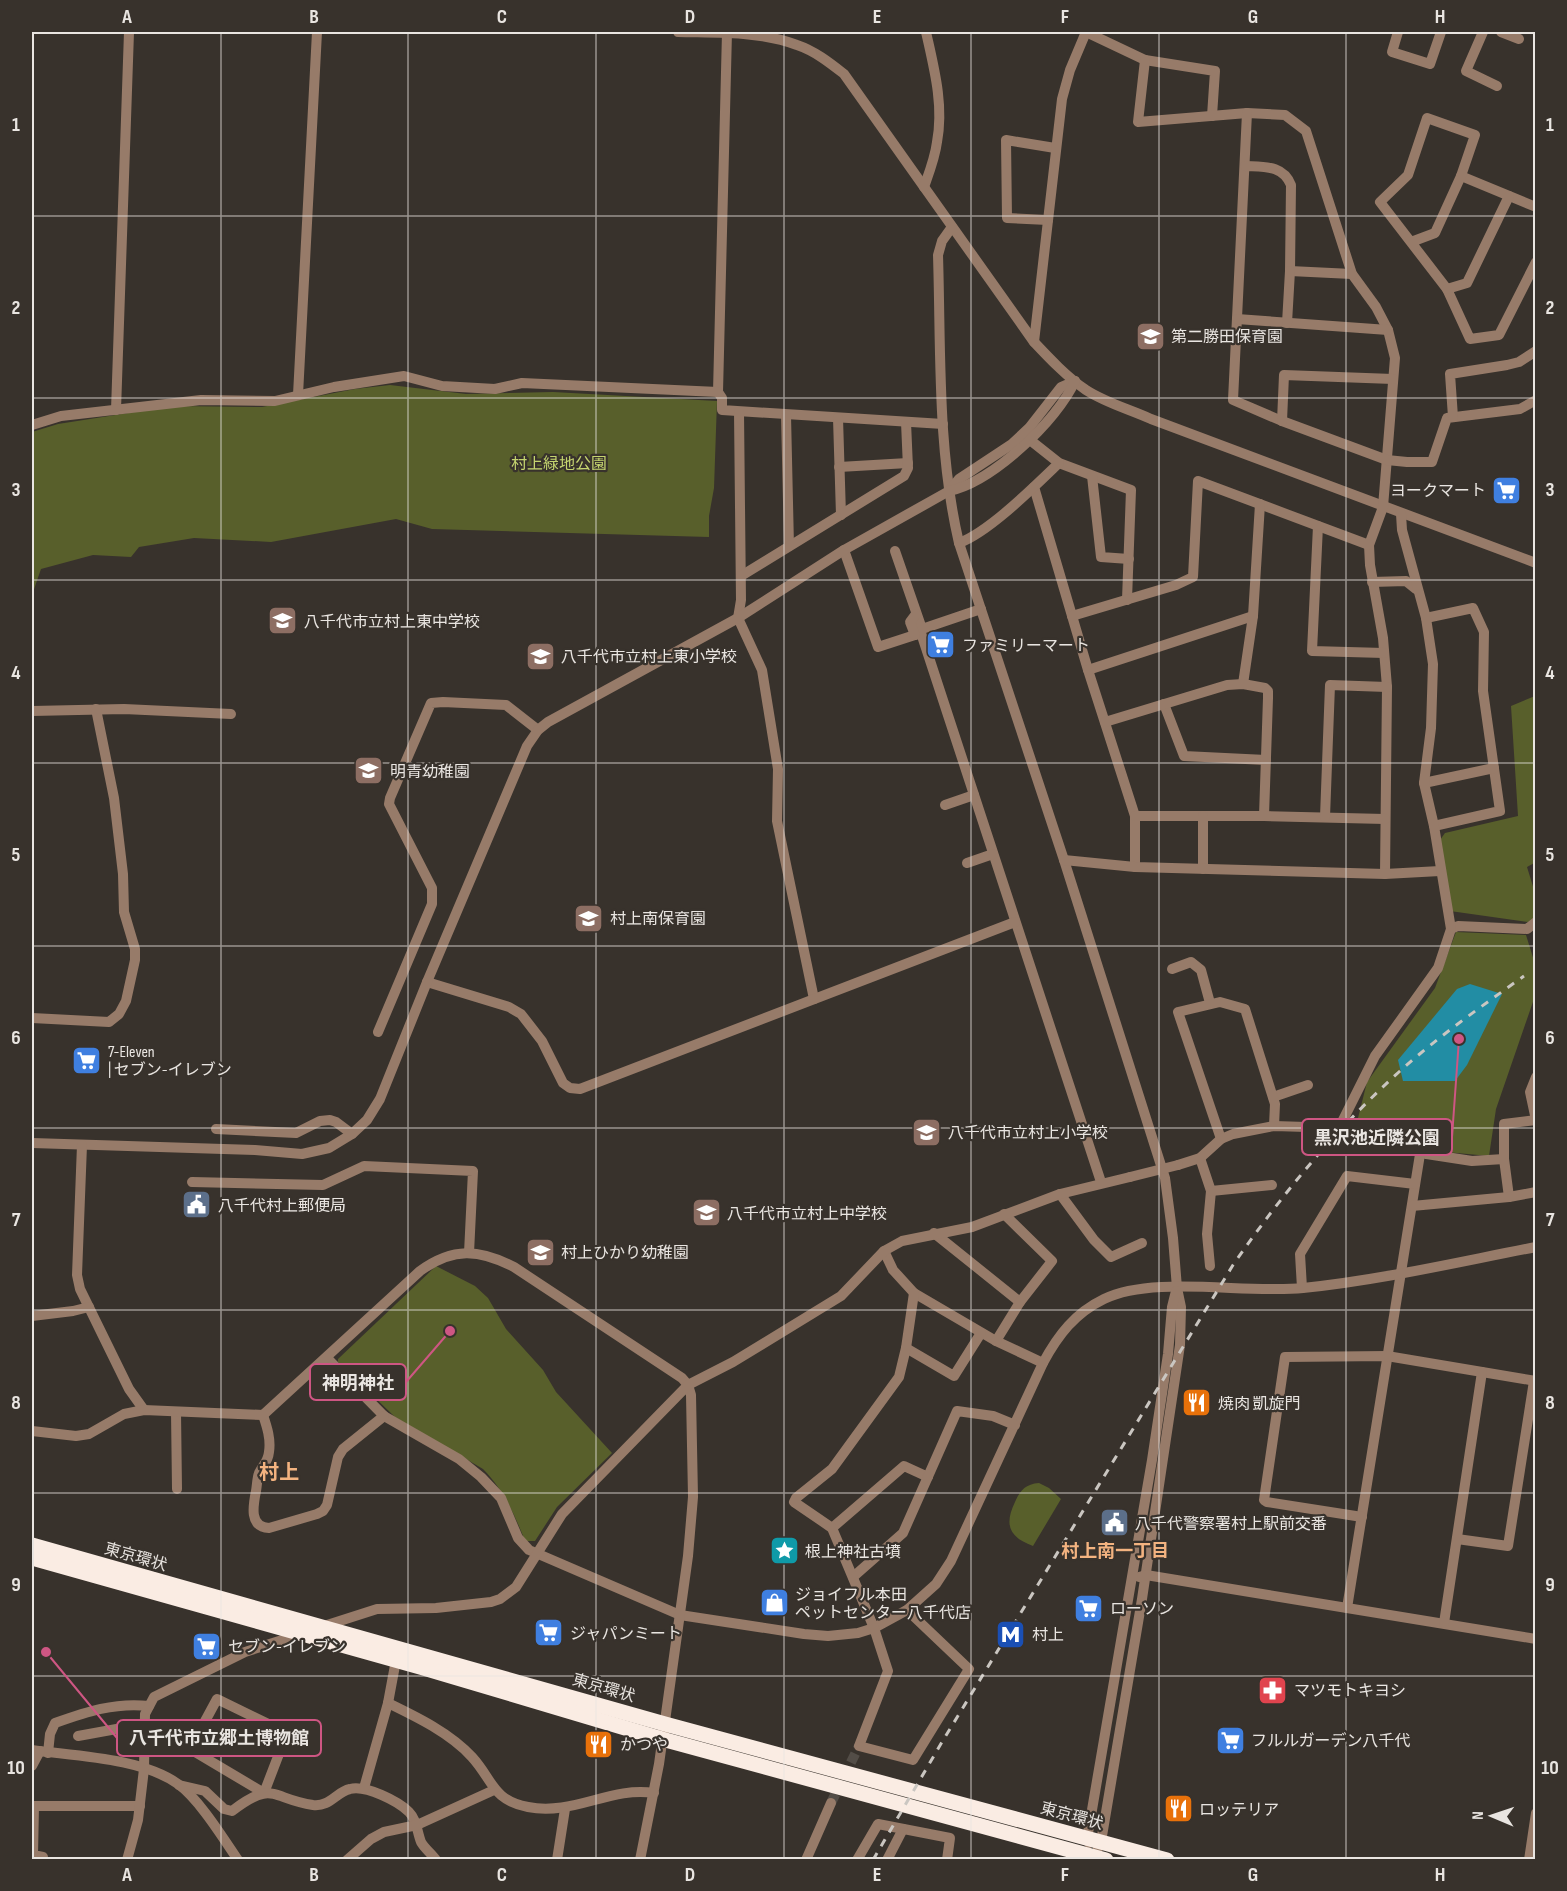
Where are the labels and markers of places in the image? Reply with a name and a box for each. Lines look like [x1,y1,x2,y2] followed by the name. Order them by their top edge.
[1134,320,1166,352] school or university icon: 第二勝田保育園
[1171,328,1283,347] place label: 第二勝田保育園
[1491,474,1523,506] supermarket icon: ヨークマート
[1390,482,1486,501] place label: ヨークマート
[267,605,299,637] school or university icon: 八千代市立村上東中学校
[304,613,480,632] place label: 八千代市立村上東中学校
[925,629,957,661] supermarket icon: ファミリーマート
[962,637,1090,656] place label: ファミリーマート
[524,640,556,672] school or university icon: 八千代市立村上東小学校
[561,648,737,667] place label: 八千代市立村上東小学校
[353,755,385,787] school or university icon: 明青幼稚園
[390,763,470,782] place label: 明青幼稚園
[573,902,605,934] school or university icon: 村上南保育園
[610,910,706,929] place label: 村上南保育園
[108,1043,232,1080] place label: 7-Eleven | セブン-イレブン
[71,1044,103,1076] supermarket icon: 7-Eleven | セブン-イレブン
[911,1116,943,1148] school or university icon: 八千代市立村上小学校
[1302,1119,1452,1155] callout: 黒沢池近隣公園
[948,1124,1108,1143] place label: 八千代市立村上小学校
[181,1189,213,1221] public building icon: 八千代村上郵便局
[218,1197,346,1216] place label: 八千代村上郵便局
[690,1197,722,1229] school or university icon: 八千代市立村上中学校
[727,1205,887,1224] place label: 八千代市立村上中学校
[524,1236,556,1268] school or university icon: 村上ひかり幼稚園
[561,1244,689,1263] place label: 村上ひかり幼稚園
[310,1364,406,1400] callout: 神明神社
[1181,1387,1213,1419] restaurant icon: 焼肉 凱旋門
[1218,1395,1301,1414] place label: 焼肉 凱旋門
[1098,1507,1130,1539] public building icon: 八千代警察署村上駅前交番
[1135,1515,1327,1534] place label: 八千代警察署村上駅前交番
[768,1535,800,1567] place icon: 根上神社古墳
[805,1543,901,1562] place label: 根上神社古墳
[795,1586,971,1623] place label: ジョイフル本田 ペットセンター八千代店
[758,1587,790,1619] shop icon: ジョイフル本田 ペットセンター八千代店
[1073,1592,1105,1624] supermarket icon: ローソン
[1110,1600,1174,1619] place label: ローソン
[533,1617,565,1649] supermarket icon: ジャパンミート
[995,1618,1027,1650] metro station icon: 村上
[570,1625,682,1644] place label: ジャパンミート
[1032,1626,1064,1645] place label: 村上
[191,1630,223,1662] supermarket icon: セブン-イレブン
[228,1638,346,1657] place label: セブン-イレブン
[1257,1674,1289,1706] pharmacy icon: マツモトキヨシ
[1294,1682,1406,1701] place label: マツモトキヨシ
[117,1720,321,1756] callout: 八千代市立郷土博物館
[1214,1724,1246,1756] supermarket icon: フルルガーデン八千代
[583,1728,615,1760] restaurant icon: かつや
[1251,1732,1411,1751] place label: フルルガーデン八千代
[620,1736,668,1755] place label: かつや
[1162,1793,1194,1825] restaurant icon: ロッテリア
[1199,1801,1279,1820] place label: ロッテリア

